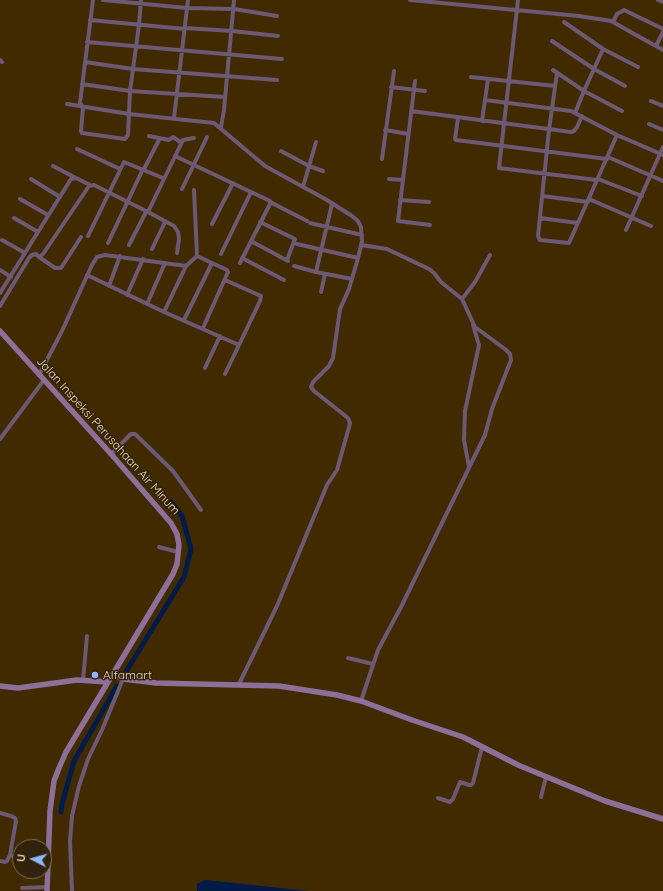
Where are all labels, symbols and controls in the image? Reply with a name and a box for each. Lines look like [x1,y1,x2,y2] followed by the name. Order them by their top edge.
[33,354,183,518] street label: Jalan Inspeksi Perusahaan Air Minum
[103,668,152,682] place label: Alfamart
[90,670,100,680] marker: Alfamart
[12,839,52,879] north arrow
[14,853,28,862] text: U

